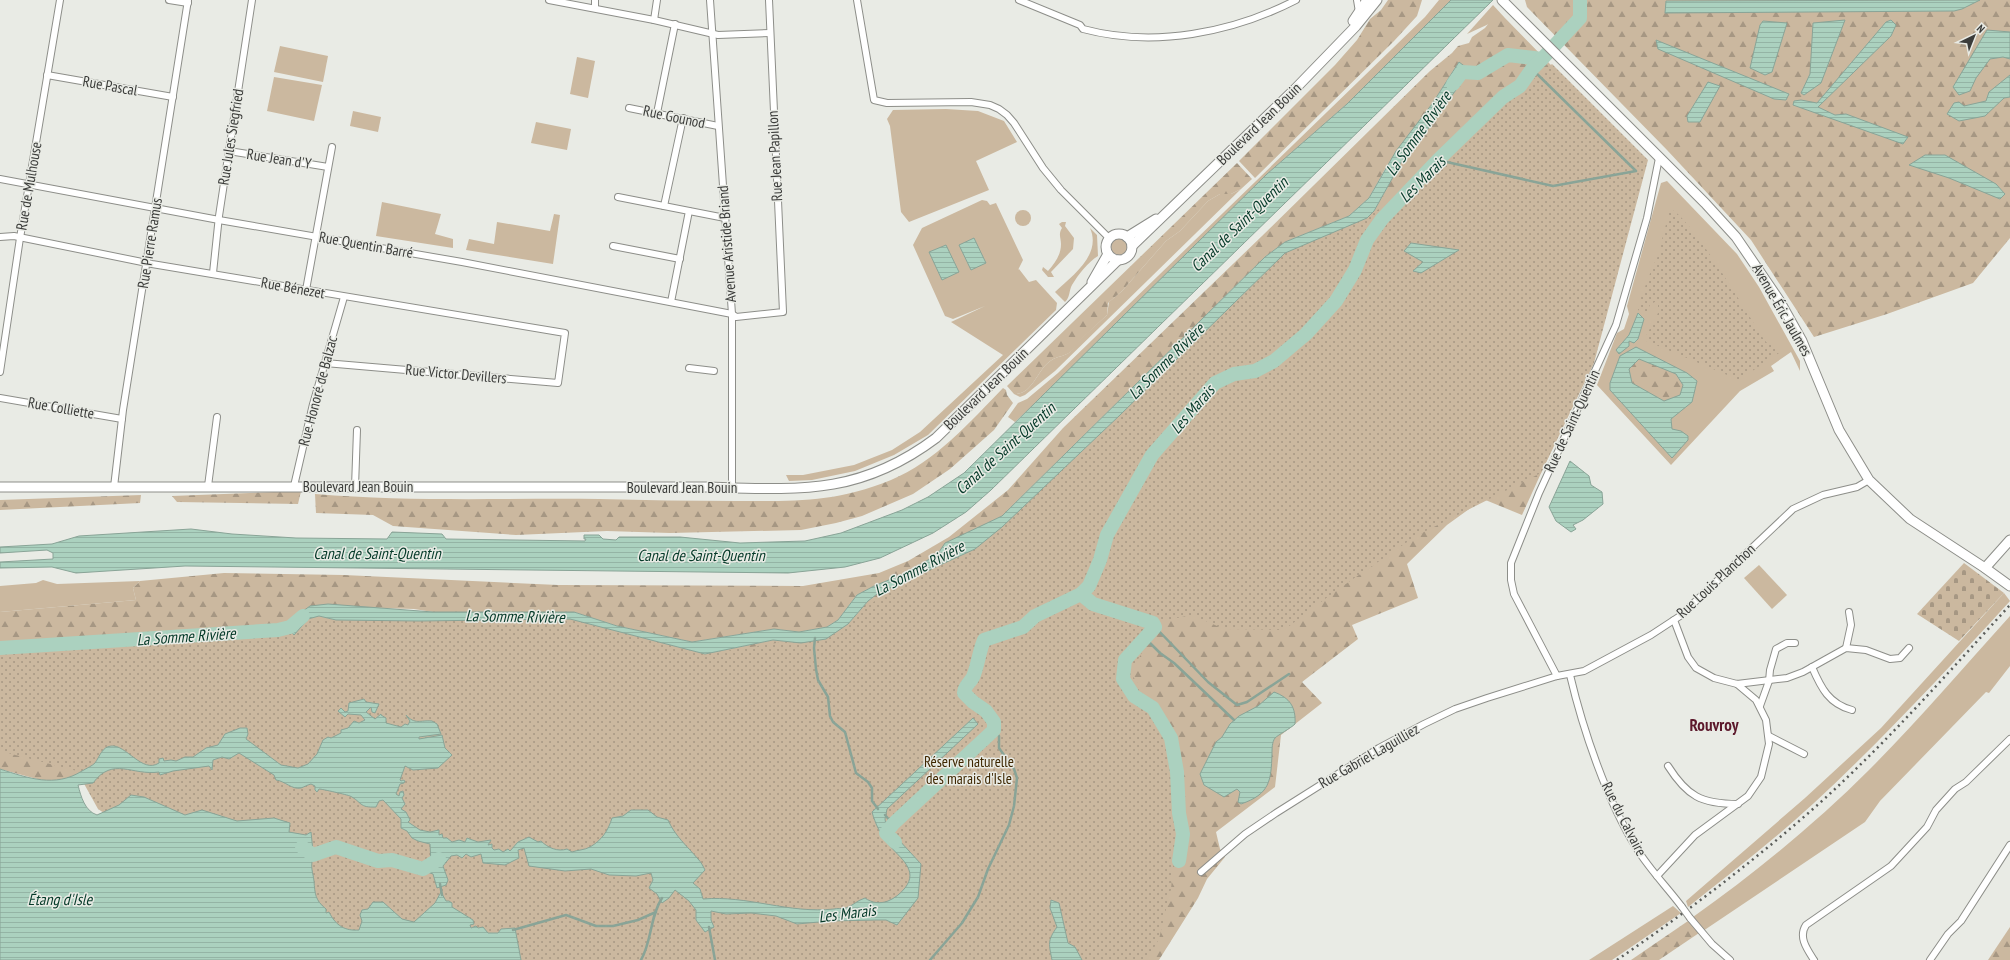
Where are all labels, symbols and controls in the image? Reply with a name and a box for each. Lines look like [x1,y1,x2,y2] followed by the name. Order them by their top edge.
[1954,16,1994,56] north arrow
[1974,22,1988,36] text: N
[81,71,139,100] street label: Rue Pascal
[1212,78,1305,169] street label: Boulevard Jean Bouin
[1381,86,1456,179] water label: La Somme Rivière
[214,87,247,186] street label: Rue Jules Siegfried
[641,101,707,132] street label: Rue Gounod
[763,110,786,202] street label: Rue Jean Papillon
[11,140,46,232] street label: Rue de Mulhouse
[245,144,313,173] street label: Rue Jean d'Y
[1395,150,1451,206] water label: Les Marais
[1186,172,1293,276] water label: Canal de Saint-Quentin
[713,185,740,303] street label: Avenue Aristide Briand
[133,196,166,290] street label: Rue Pierre Ramus
[318,227,415,262] street label: Rue Quentin Barré
[1748,260,1817,359] street label: Avenue Éric Jaulmes
[260,273,327,302] street label: Rue Bénezet
[1124,318,1209,403] water label: La Somme Rivière
[294,333,342,448] street label: Rue Honoré de Balzac
[939,343,1032,434] street label: Boulevard Jean Bouin
[405,360,507,387] street label: Rue Victor Devillers
[1540,367,1604,475] street label: Rue de Saint-Quentin
[1166,380,1219,437] water label: Les Marais
[27,392,96,423] street label: Rue Colliette
[951,397,1060,498] water label: Canal de Saint-Quentin
[303,477,413,496] street label: Boulevard Jean Bouin
[627,478,737,497] street label: Boulevard Jean Bouin
[870,535,969,600] water label: La Somme Rivière
[1672,539,1759,622] street label: Rue Louis Planchon
[313,543,442,563] water label: Canal de Saint-Quentin
[637,545,766,565] water label: Canal de Saint-Quentin
[465,605,566,627] water label: La Somme Rivière
[136,622,238,649] water label: La Somme Rivière
[1690,714,1739,736] district label: Rouvroy
[1315,719,1423,792] street label: Rue Gabriel Laguilliez
[924,752,1014,788] park label: Réserve naturelle des marais d'Isle
[1598,778,1651,859] street label: Rue du Calvaire
[28,889,94,909] water label: Étang d'Isle
[817,899,878,926] water label: Les Marais

